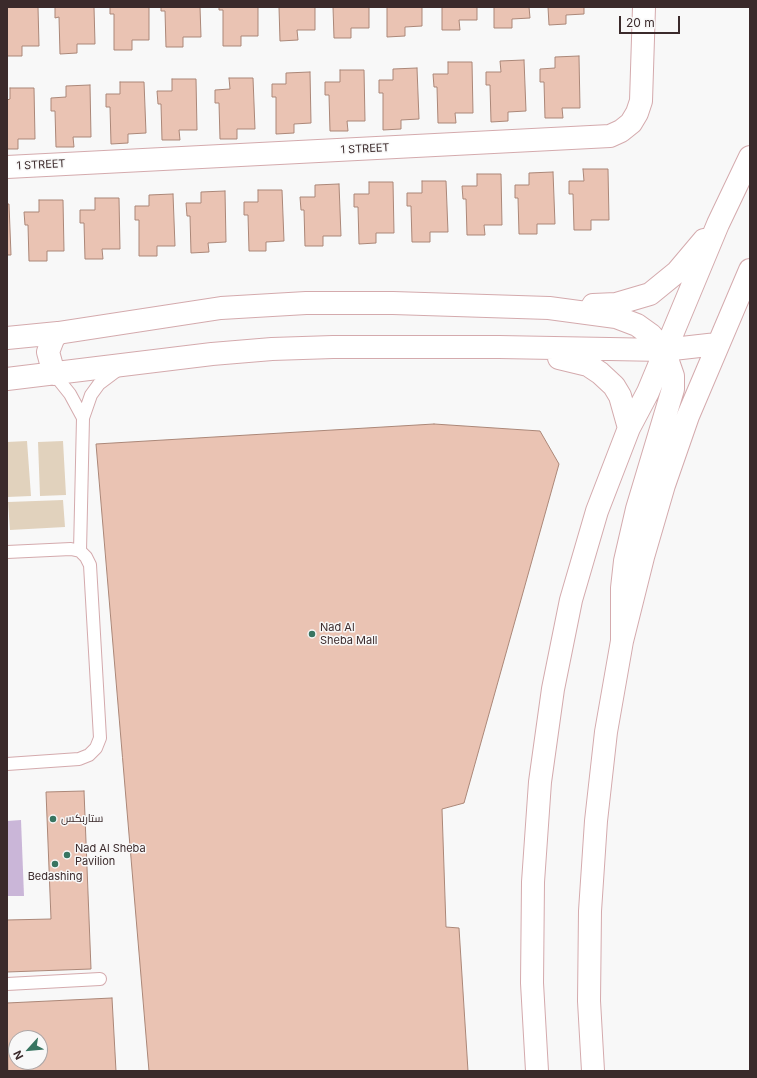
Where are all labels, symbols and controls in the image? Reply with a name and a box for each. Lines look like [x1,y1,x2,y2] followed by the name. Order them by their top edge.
[621,8,682,34] scale bar
[626,15,655,30] text: 20 m
[340,141,390,157] street label: 1 STREET
[16,157,66,173] street label: 1 STREET
[320,621,378,647] place label: Nad Al Sheba Mall
[307,629,317,639] marker: Nad Al Sheba Mall
[61,812,103,826] place label: ستاربكس
[48,814,58,824] marker: ستاربكس
[75,842,146,868] place label: Nad Al Sheba Pavilion
[62,850,72,860] marker: Nad Al Sheba Pavilion
[50,859,60,869] marker: Bedashing
[28,870,82,884] place label: Bedashing
[8,1030,48,1070] north arrow
[10,1048,26,1062] text: N

